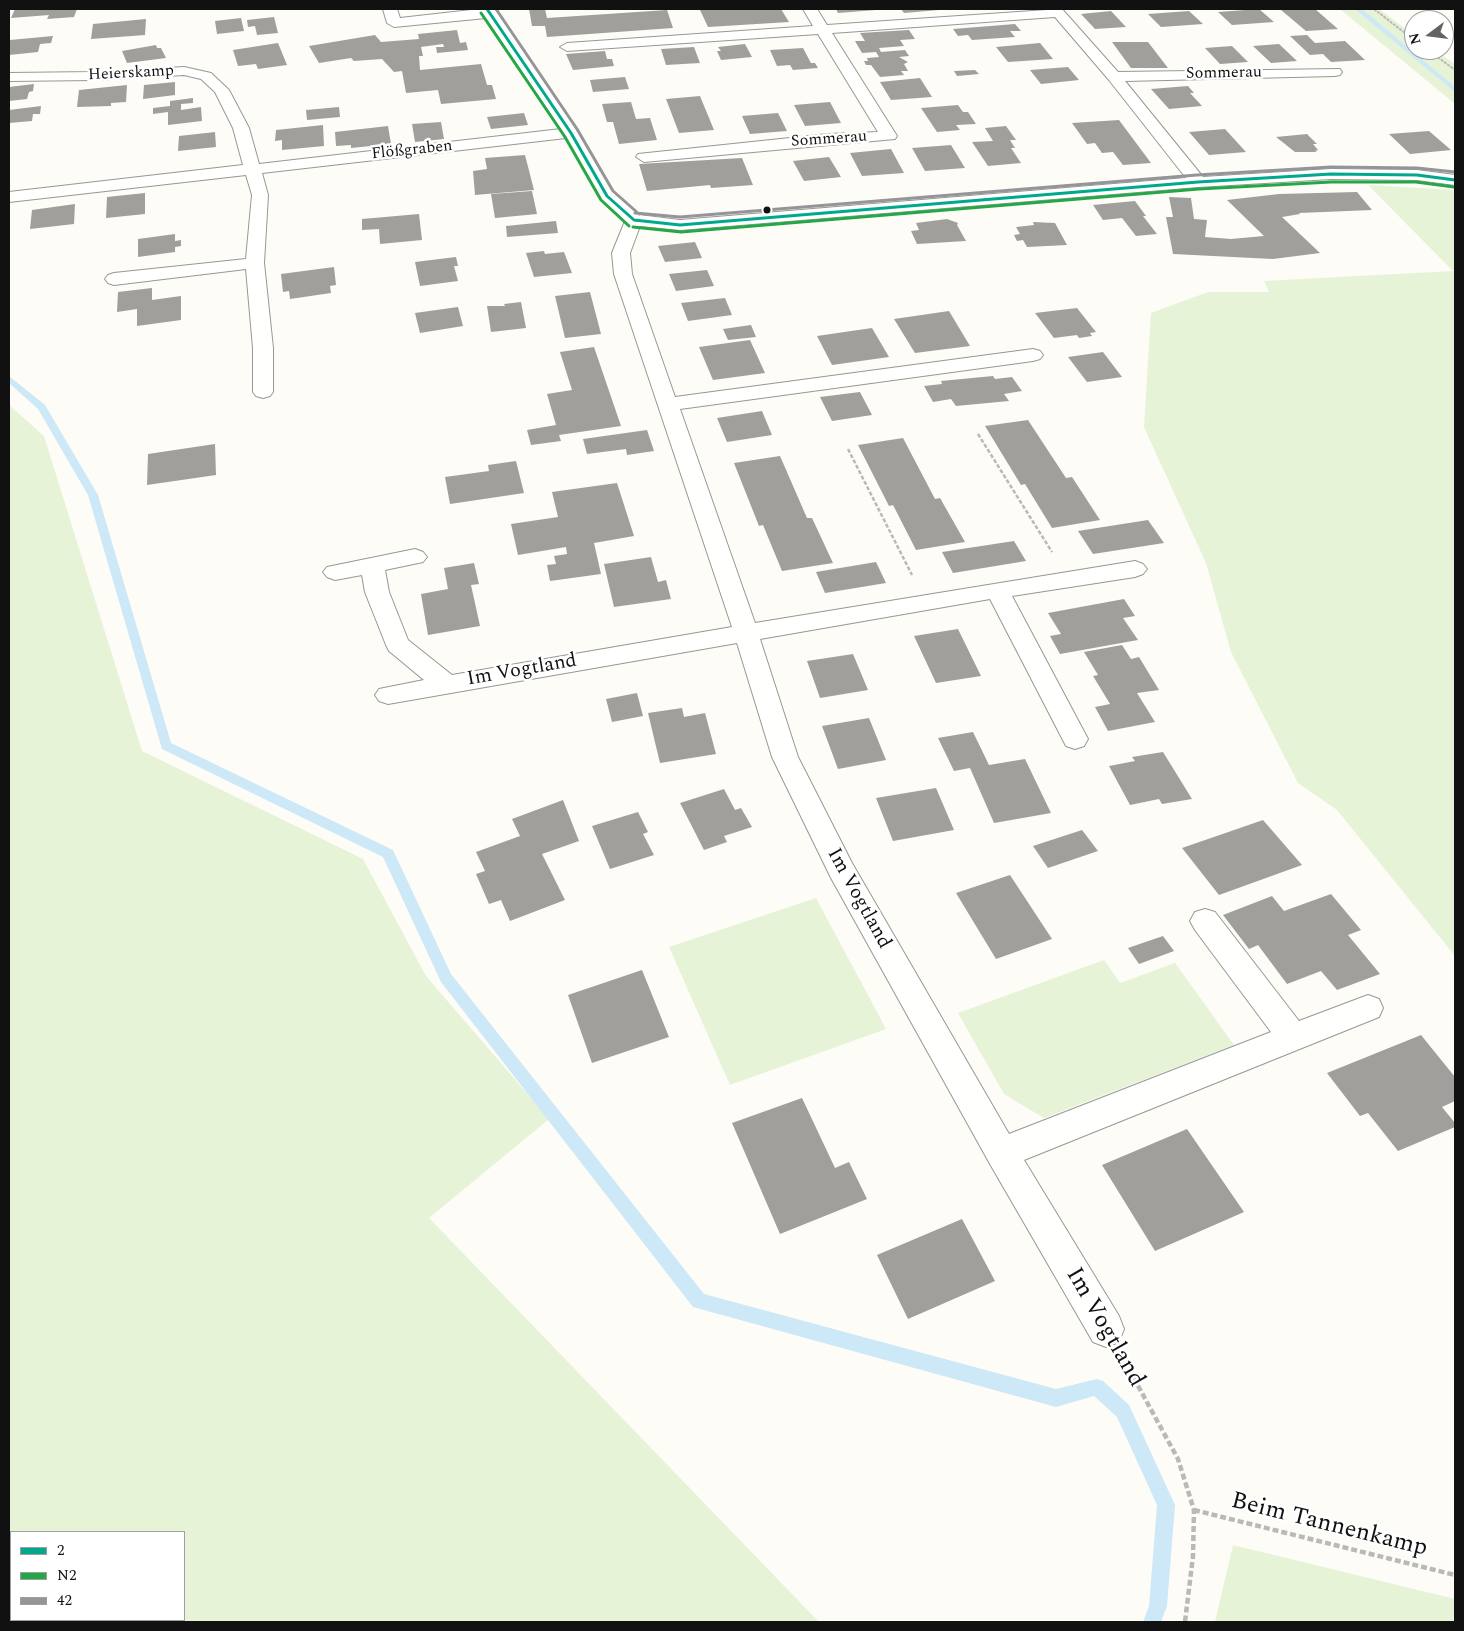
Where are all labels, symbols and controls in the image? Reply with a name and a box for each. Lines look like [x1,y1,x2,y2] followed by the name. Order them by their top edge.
[1404,10,1454,60] north arrow
[1403,31,1427,47] text: N
[88,62,174,86] street label: Heierskamp
[1186,64,1262,84] street label: Sommerau
[790,128,868,152] street label: Sommerau
[371,137,453,165] street label: Flößgraben
[762,205,772,215] unlabelled marker
[465,650,579,692] street label: Im Vogtland
[821,845,895,953] street label: Im Vogtland
[1058,1263,1150,1393] street label: Im Vogtland
[1228,1488,1430,1564] street label: Beim Tannenkamp
[10,1531,185,1621] legend
[57,1539,65,1562] text: 2
[57,1564,77,1587] text: N2
[57,1589,72,1612] text: 42

